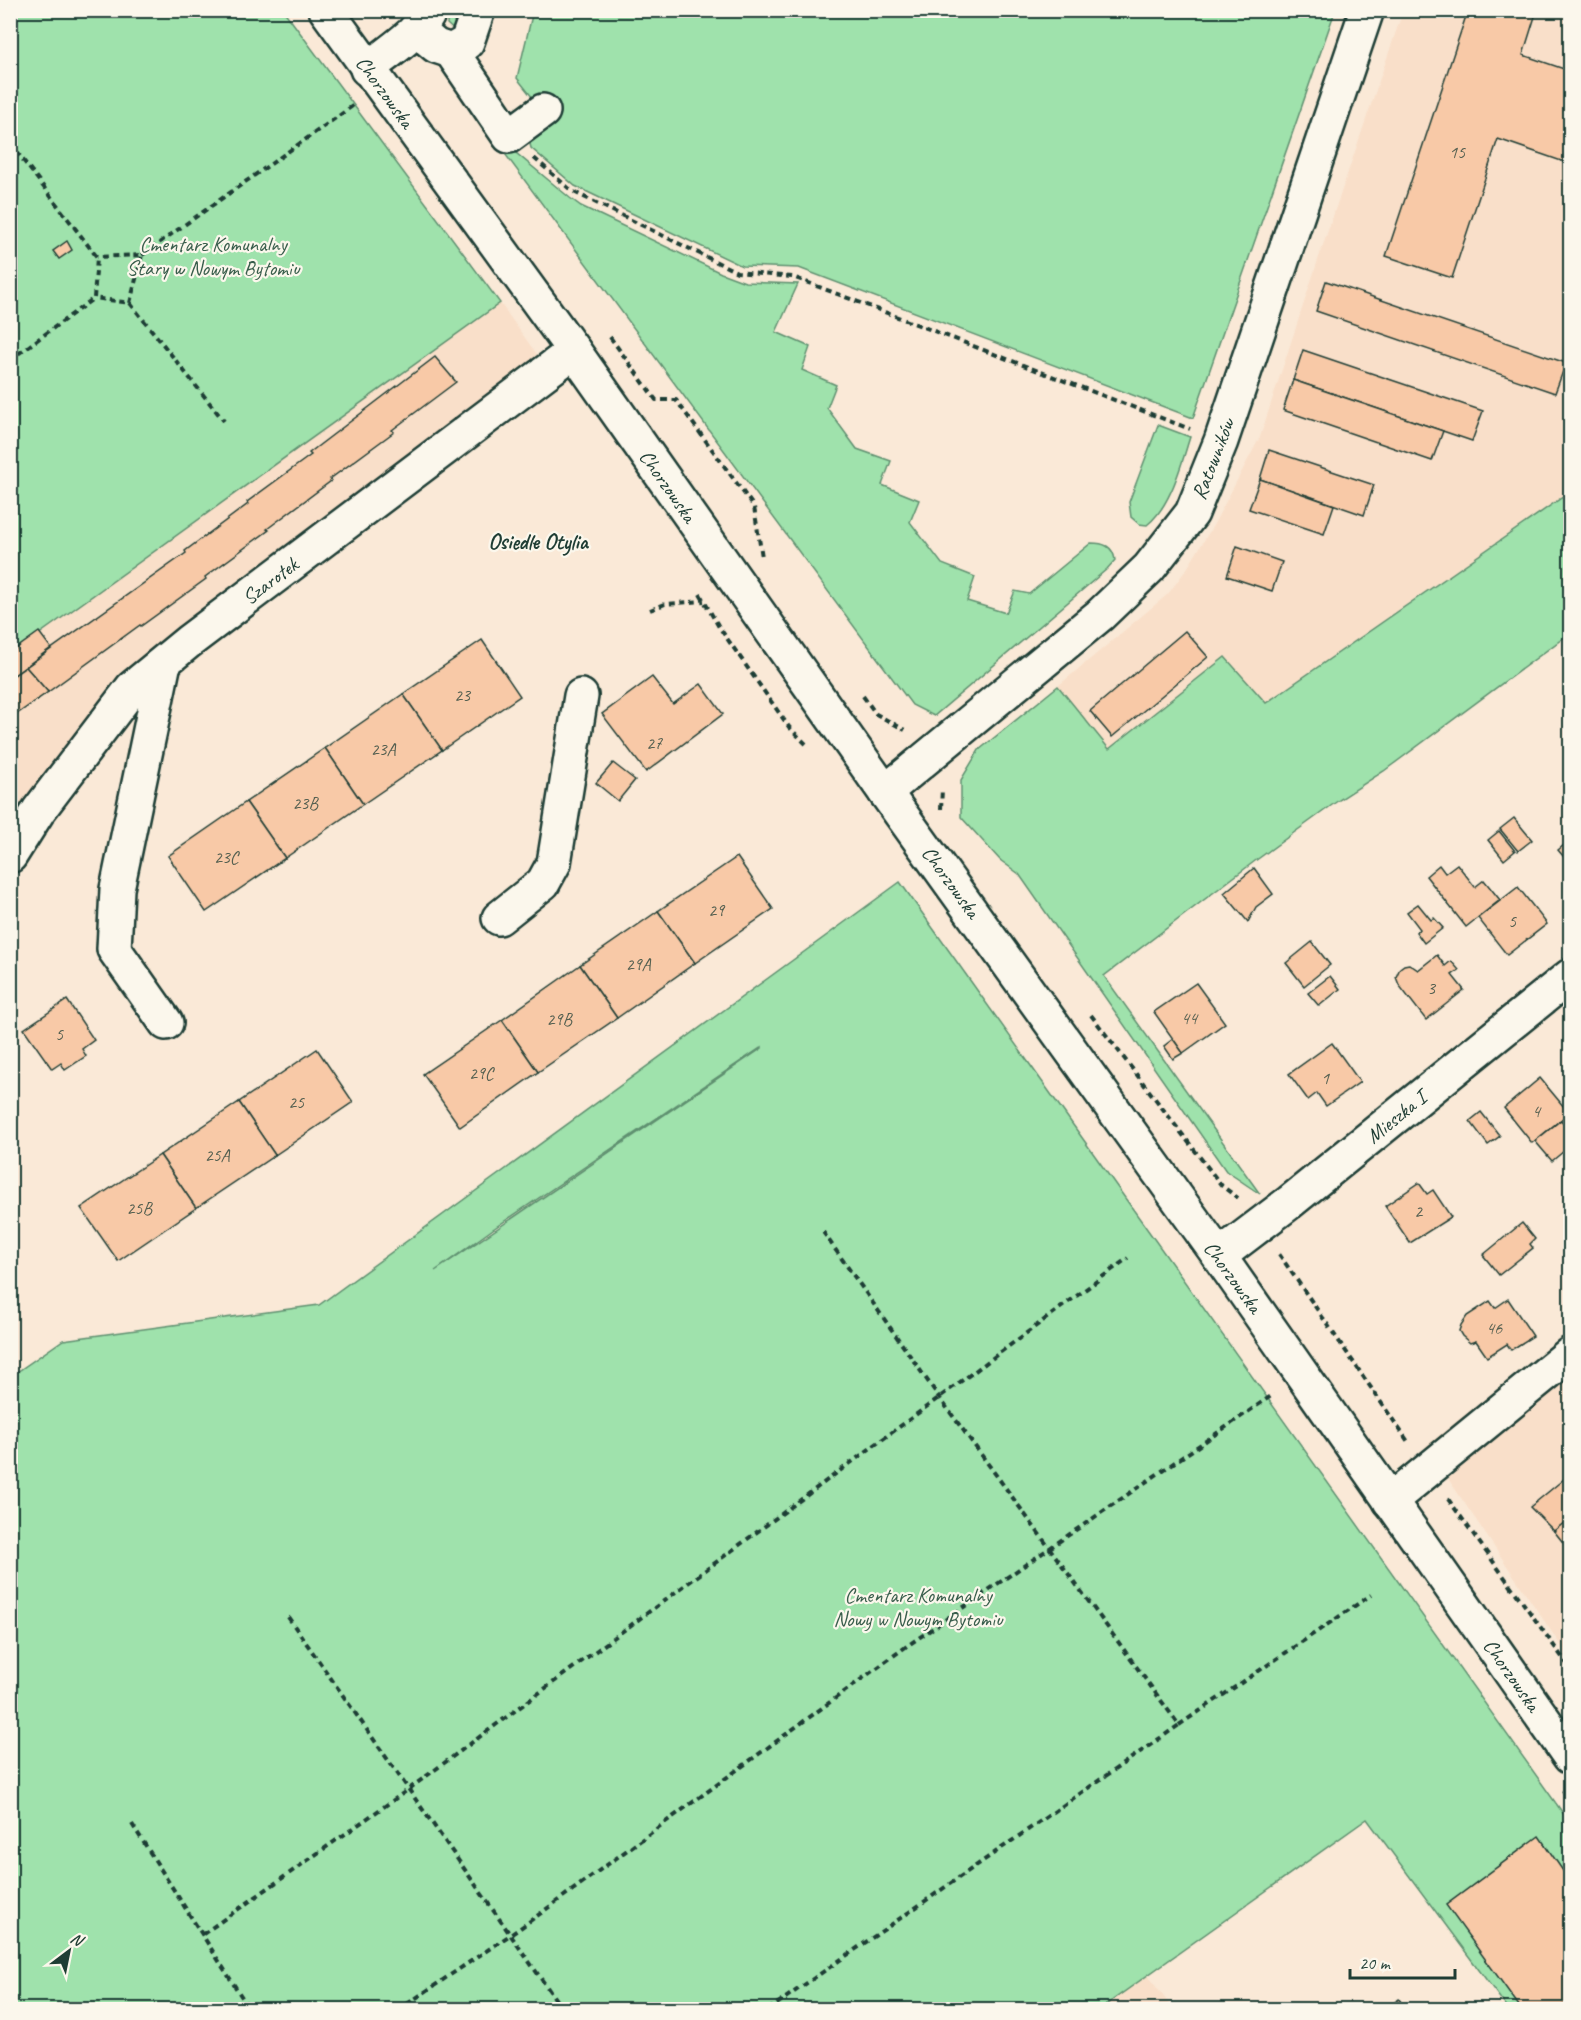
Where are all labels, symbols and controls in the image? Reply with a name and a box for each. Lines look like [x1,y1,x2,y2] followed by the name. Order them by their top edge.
[350,51,421,135] street label: Chorzowska
[1449,141,1466,163] house number: 15
[126,231,301,281] park label: Cmentarz Komunalny Stary w Nowym Bytomiu
[1186,413,1241,503] street label: Ratowników
[634,445,704,529] street label: Chorzowska
[488,528,590,556] district label: Osiedle Otylia
[237,550,305,610] street label: Szarotek
[454,684,472,706] house number: 23
[646,732,663,754] house number: 27
[370,738,397,760] house number: 23A
[292,792,319,814] house number: 23B
[916,841,987,925] street label: Chorzowska
[214,846,241,868] house number: 23C
[708,899,726,921] house number: 29
[1508,910,1517,932] house number: 5
[625,953,652,975] house number: 29A
[1427,977,1437,999] house number: 3
[1181,1007,1199,1029] house number: 44
[546,1008,573,1030] house number: 29B
[55,1023,64,1045] house number: 5
[469,1062,496,1084] house number: 29C
[1321,1067,1330,1089] house number: 1
[1361,1082,1435,1149] street label: Mieszka I
[288,1091,305,1113] house number: 25
[1532,1100,1542,1122] house number: 4
[204,1144,231,1166] house number: 25A
[126,1197,153,1219] house number: 25B
[1414,1200,1424,1222] house number: 2
[1198,1236,1269,1320] street label: Chorzowska
[1486,1317,1503,1339] house number: 46
[833,1582,1004,1632] park label: Cmentarz Komunalny Nowy w Nowym Bytomiu
[1478,1634,1548,1718] street label: Chorzowska
[39,1921,99,1981] north arrow
[67,1928,89,1952] text: N
[1350,1942,1455,1980] scale bar
[1359,1952,1392,1974] text: 20 m

